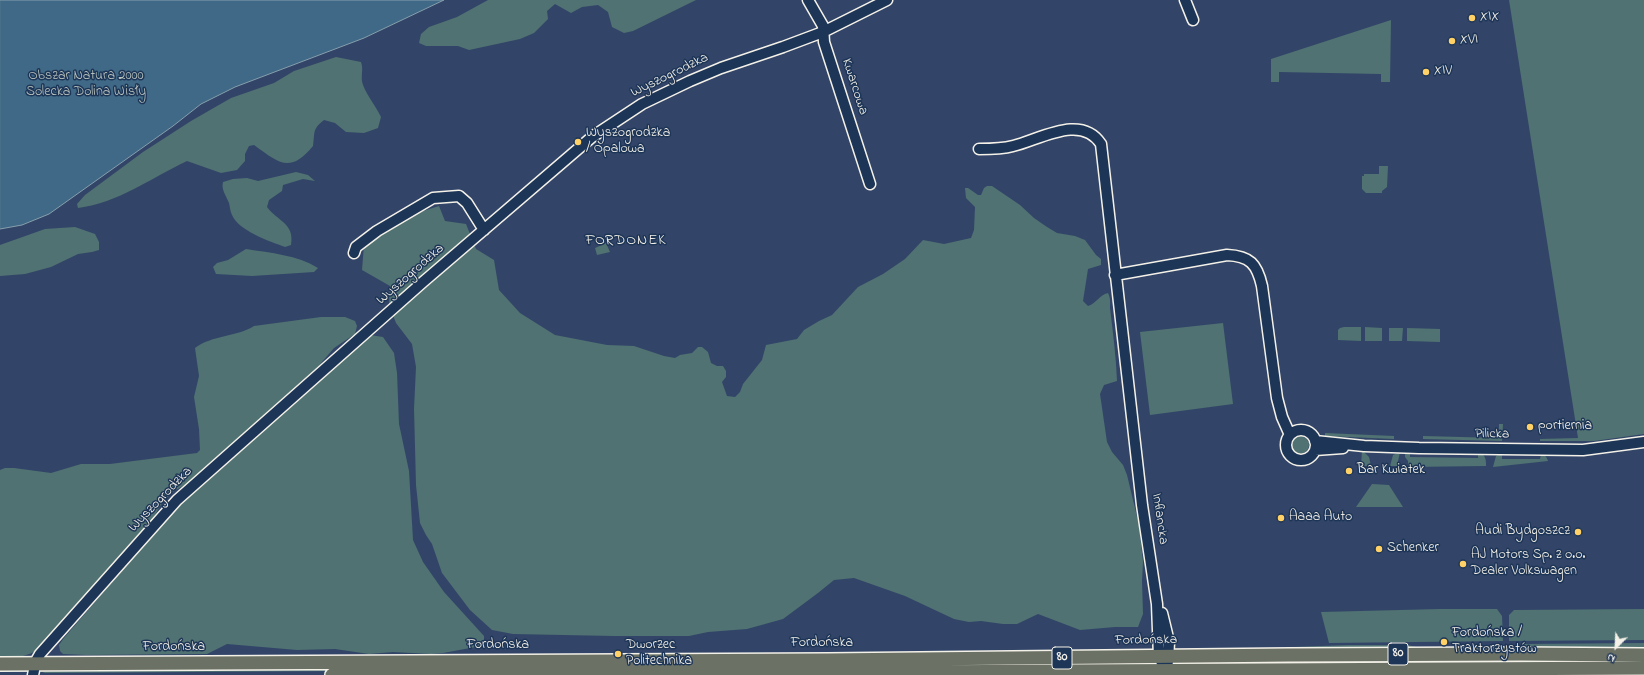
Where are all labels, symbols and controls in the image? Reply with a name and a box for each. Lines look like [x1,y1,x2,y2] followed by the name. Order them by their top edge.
[1480,10,1499,26] place label: XIX
[1467,13,1477,23] marker: XIX
[1460,33,1478,49] place label: XVI
[1447,36,1457,46] marker: XVI
[628,50,712,102] street label: Wyszogrodzka
[837,57,871,117] street label: Kwarcowa
[1434,64,1452,80] place label: XIV
[1421,67,1431,77] marker: XIV
[26,69,146,102] park label: Obszar Natura 2000 Solecka Dolina Wisły
[586,126,670,158] place label: Wyszogrodzka / Opalowa
[573,137,583,147] marker: Wyszogrodzka / Opalowa
[585,233,667,251] district label: FORDONEK
[374,241,448,309] street label: Wyszogrodzka
[1538,419,1592,435] place label: portiernia
[1525,422,1535,432] marker: portiernia
[1475,426,1509,444] street label: Pilicka
[1357,463,1425,479] place label: Bar Kwiatek
[126,464,196,536] street label: Wyszogrodzka
[1344,466,1354,476] marker: Bar Kwiatek
[1147,492,1171,546] street label: Inflancka
[1289,510,1352,526] place label: Aaaa Auto
[1276,513,1286,523] marker: Aaaa Auto
[1475,524,1570,540] place label: Audi Bydgoszcz
[1573,527,1583,537] marker: Audi Bydgoszcz
[1387,541,1439,557] place label: Schenker
[1374,544,1384,554] marker: Schenker
[1471,548,1585,580] place label: AJ Motors Sp. z o.o. Dealer Volkswagen
[1458,559,1468,569] marker: AJ Motors Sp. z o.o. Dealer Volkswagen
[1452,626,1536,658] place label: Fordońska / Traktorzystów
[1596,627,1636,667] north arrow
[1115,632,1177,650] street label: Fordońska
[791,636,853,652] street label: Fordońska
[1439,637,1449,647] marker: Fordońska / Traktorzystów
[467,638,529,654] street label: Fordońska
[626,638,692,670] place label: Dworzec Politechnika
[143,640,205,656] street label: Fordońska
[1388,643,1408,665] road number: 80
[1052,647,1072,669] road number: 80
[613,649,623,659] marker: Dworzec Politechnika
[1604,649,1618,667] text: N

